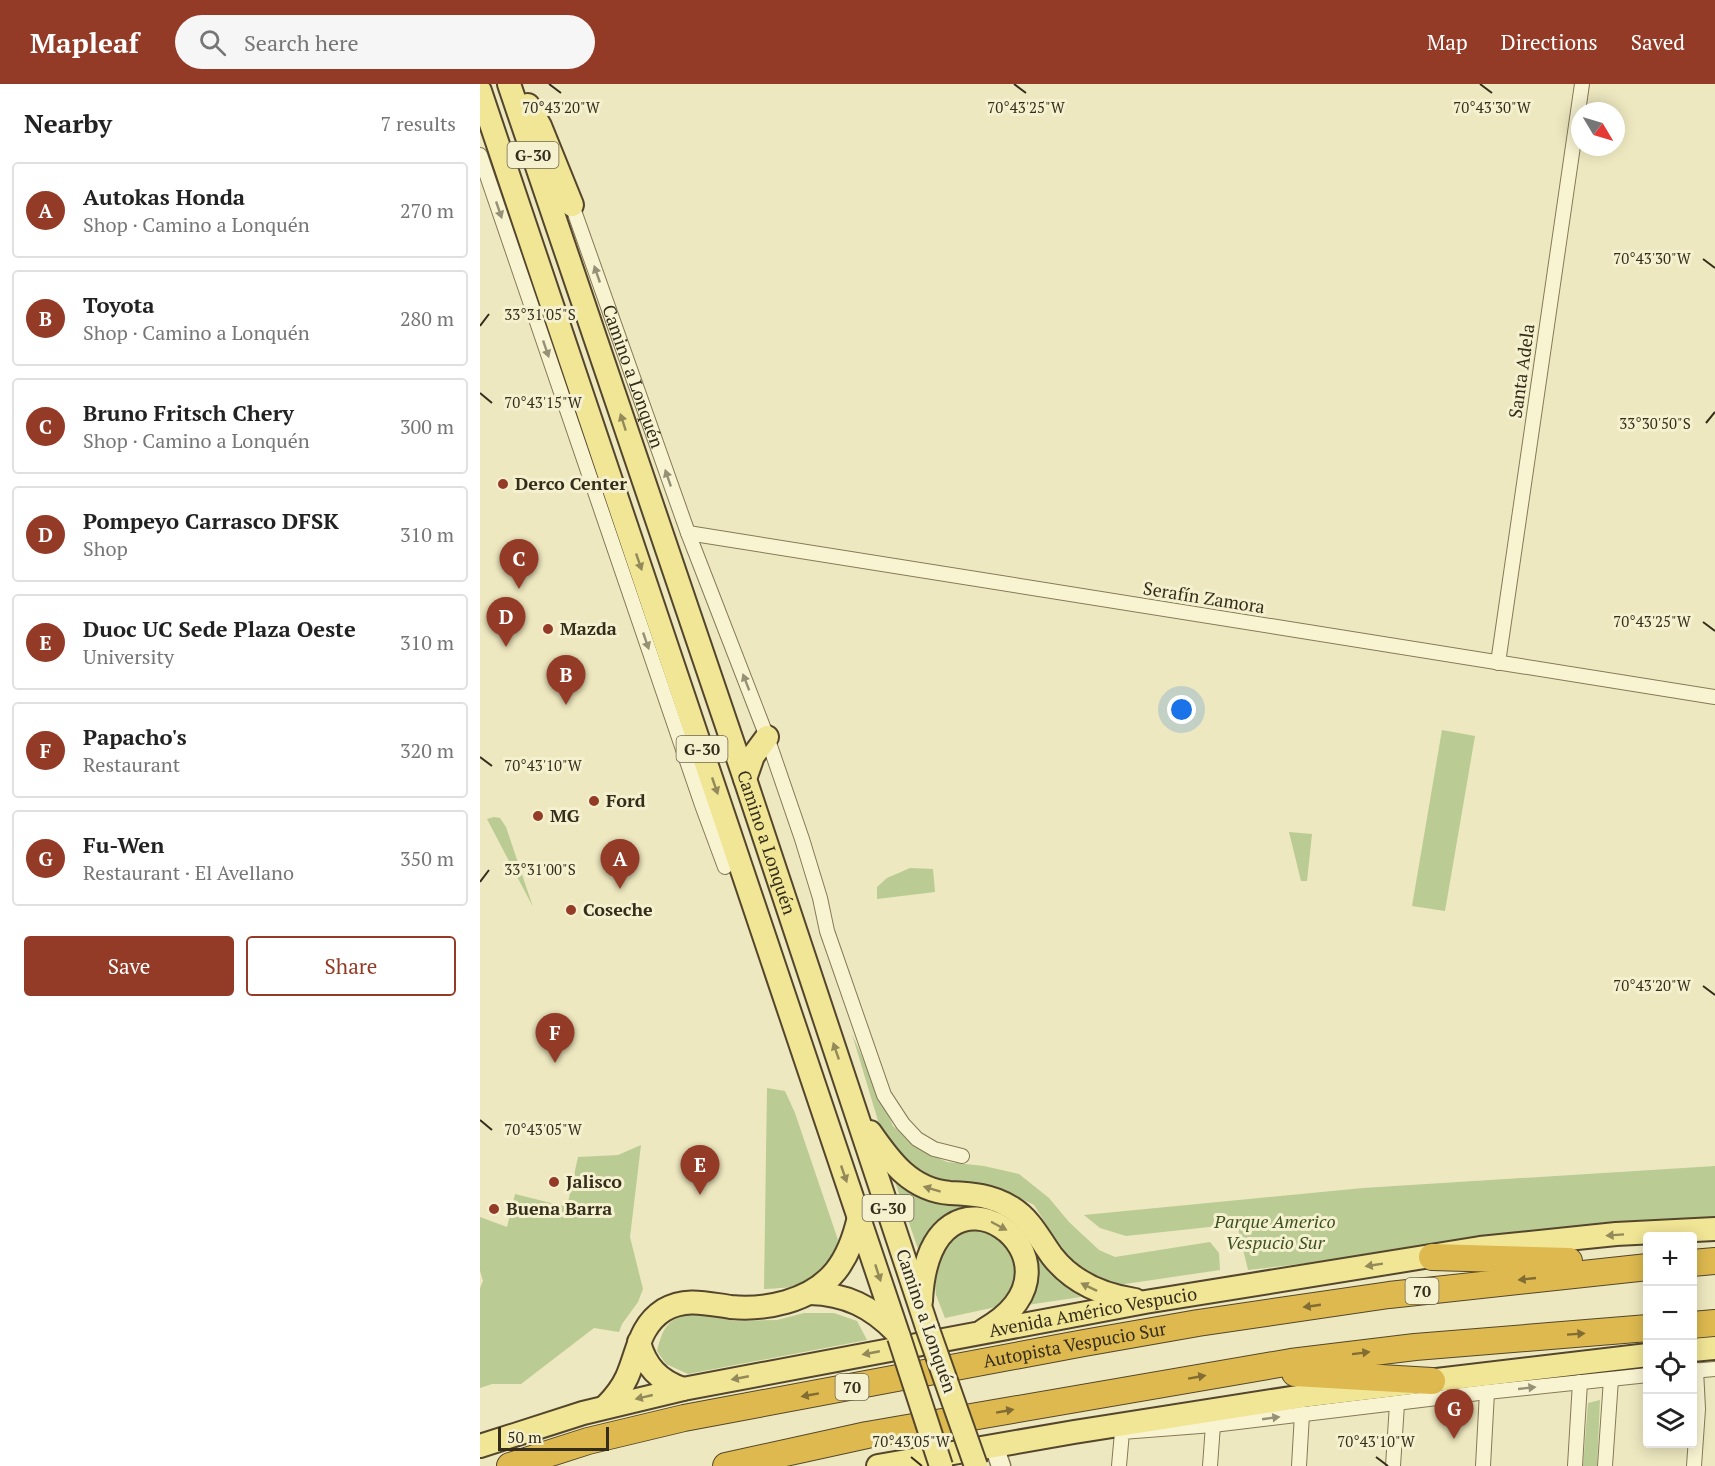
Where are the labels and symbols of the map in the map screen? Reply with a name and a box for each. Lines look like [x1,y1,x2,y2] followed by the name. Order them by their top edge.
[522,97,601,117] text: 70°43'20"W
[987,97,1066,117] text: 70°43'25"W
[1453,97,1532,117] text: 70°43'30"W
[1571,102,1625,156] north arrow
[508,142,558,168] road number: G-30
[495,201,504,219] one-way arrow
[1613,248,1692,268] text: 70°43'30"W
[592,265,602,283] one-way arrow
[597,301,670,452] street label: Camino a Lonquén
[504,304,576,324] text: 33°31'05"S
[1503,322,1540,420] street label: Santa Adela
[542,341,551,359] one-way arrow
[504,392,583,412] text: 70°43'15"W
[618,413,627,431] one-way arrow
[1619,413,1691,433] text: 33°30'50"S
[663,469,673,487] one-way arrow
[515,471,627,495] place label: Derco Center
[496,477,510,491] marker: Derco Center
[500,540,538,589] pin: C
[634,553,644,571] one-way arrow
[1142,576,1267,618] street label: Serafín Zamora
[486,598,526,647] pin: D
[1613,611,1692,631] text: 70°43'25"W
[560,616,617,640] place label: Mazda
[541,622,555,636] marker: Mazda
[641,633,651,651] one-way arrow
[546,656,586,705] pin: B
[741,673,751,691] one-way arrow
[1167,695,1196,724] your location
[676,736,728,762] road number: G-30
[504,755,583,775] text: 70°43'10"W
[732,767,802,918] street label: Camino a Lonquén
[710,777,720,795] one-way arrow
[606,788,646,812] place label: Ford
[587,794,601,808] marker: Ford
[550,803,580,827] place label: MG
[531,809,545,823] marker: MG
[600,840,640,889] pin: A
[504,859,576,879] text: 33°31'00"S
[583,897,653,921] place label: Coseche
[564,903,578,917] marker: Coseche
[1613,975,1692,995] text: 70°43'20"W
[536,1014,574,1063] pin: F
[831,1042,840,1060] one-way arrow
[504,1119,583,1139] text: 70°43'05"W
[680,1146,720,1195] pin: E
[840,1165,850,1183] one-way arrow
[566,1169,622,1193] place label: Jalisco
[547,1175,561,1189] marker: Jalisco
[923,1184,941,1193] one-way arrow
[862,1195,914,1221] road number: G-30
[506,1196,612,1220] place label: Buena Barra
[487,1202,501,1216] marker: Buena Barra
[1213,1209,1336,1254] park label: Parque Americo Vespucio Sur
[991,1221,1008,1231] one-way arrow
[1605,1230,1624,1240] one-way arrow
[891,1246,963,1396] street label: Camino a Lonquén
[1364,1261,1383,1270] one-way arrow
[873,1264,883,1282] one-way arrow
[1517,1274,1536,1284] one-way arrow
[1406,1278,1438,1304] road number: 70
[987,1281,1199,1342] street label: Avenida Américo Vespucio
[1080,1282,1098,1292] one-way arrow
[1303,1302,1322,1311] one-way arrow
[981,1316,1168,1373] street label: Autopista Vespucio Sur
[1567,1329,1586,1339] one-way arrow
[1351,1348,1370,1358] one-way arrow
[862,1349,881,1358] one-way arrow
[1188,1373,1207,1382] one-way arrow
[731,1374,750,1383] one-way arrow
[836,1374,868,1400] road number: 70
[1517,1383,1536,1393] one-way arrow
[1434,1390,1474,1439] pin: G
[801,1391,820,1400] one-way arrow
[635,1393,654,1403] one-way arrow
[995,1406,1014,1415] one-way arrow
[1261,1413,1280,1422] one-way arrow
[498,1424,609,1452] scale bar
[872,1431,951,1451] text: 70°43'05"W
[1337,1431,1416,1451] text: 70°43'10"W

